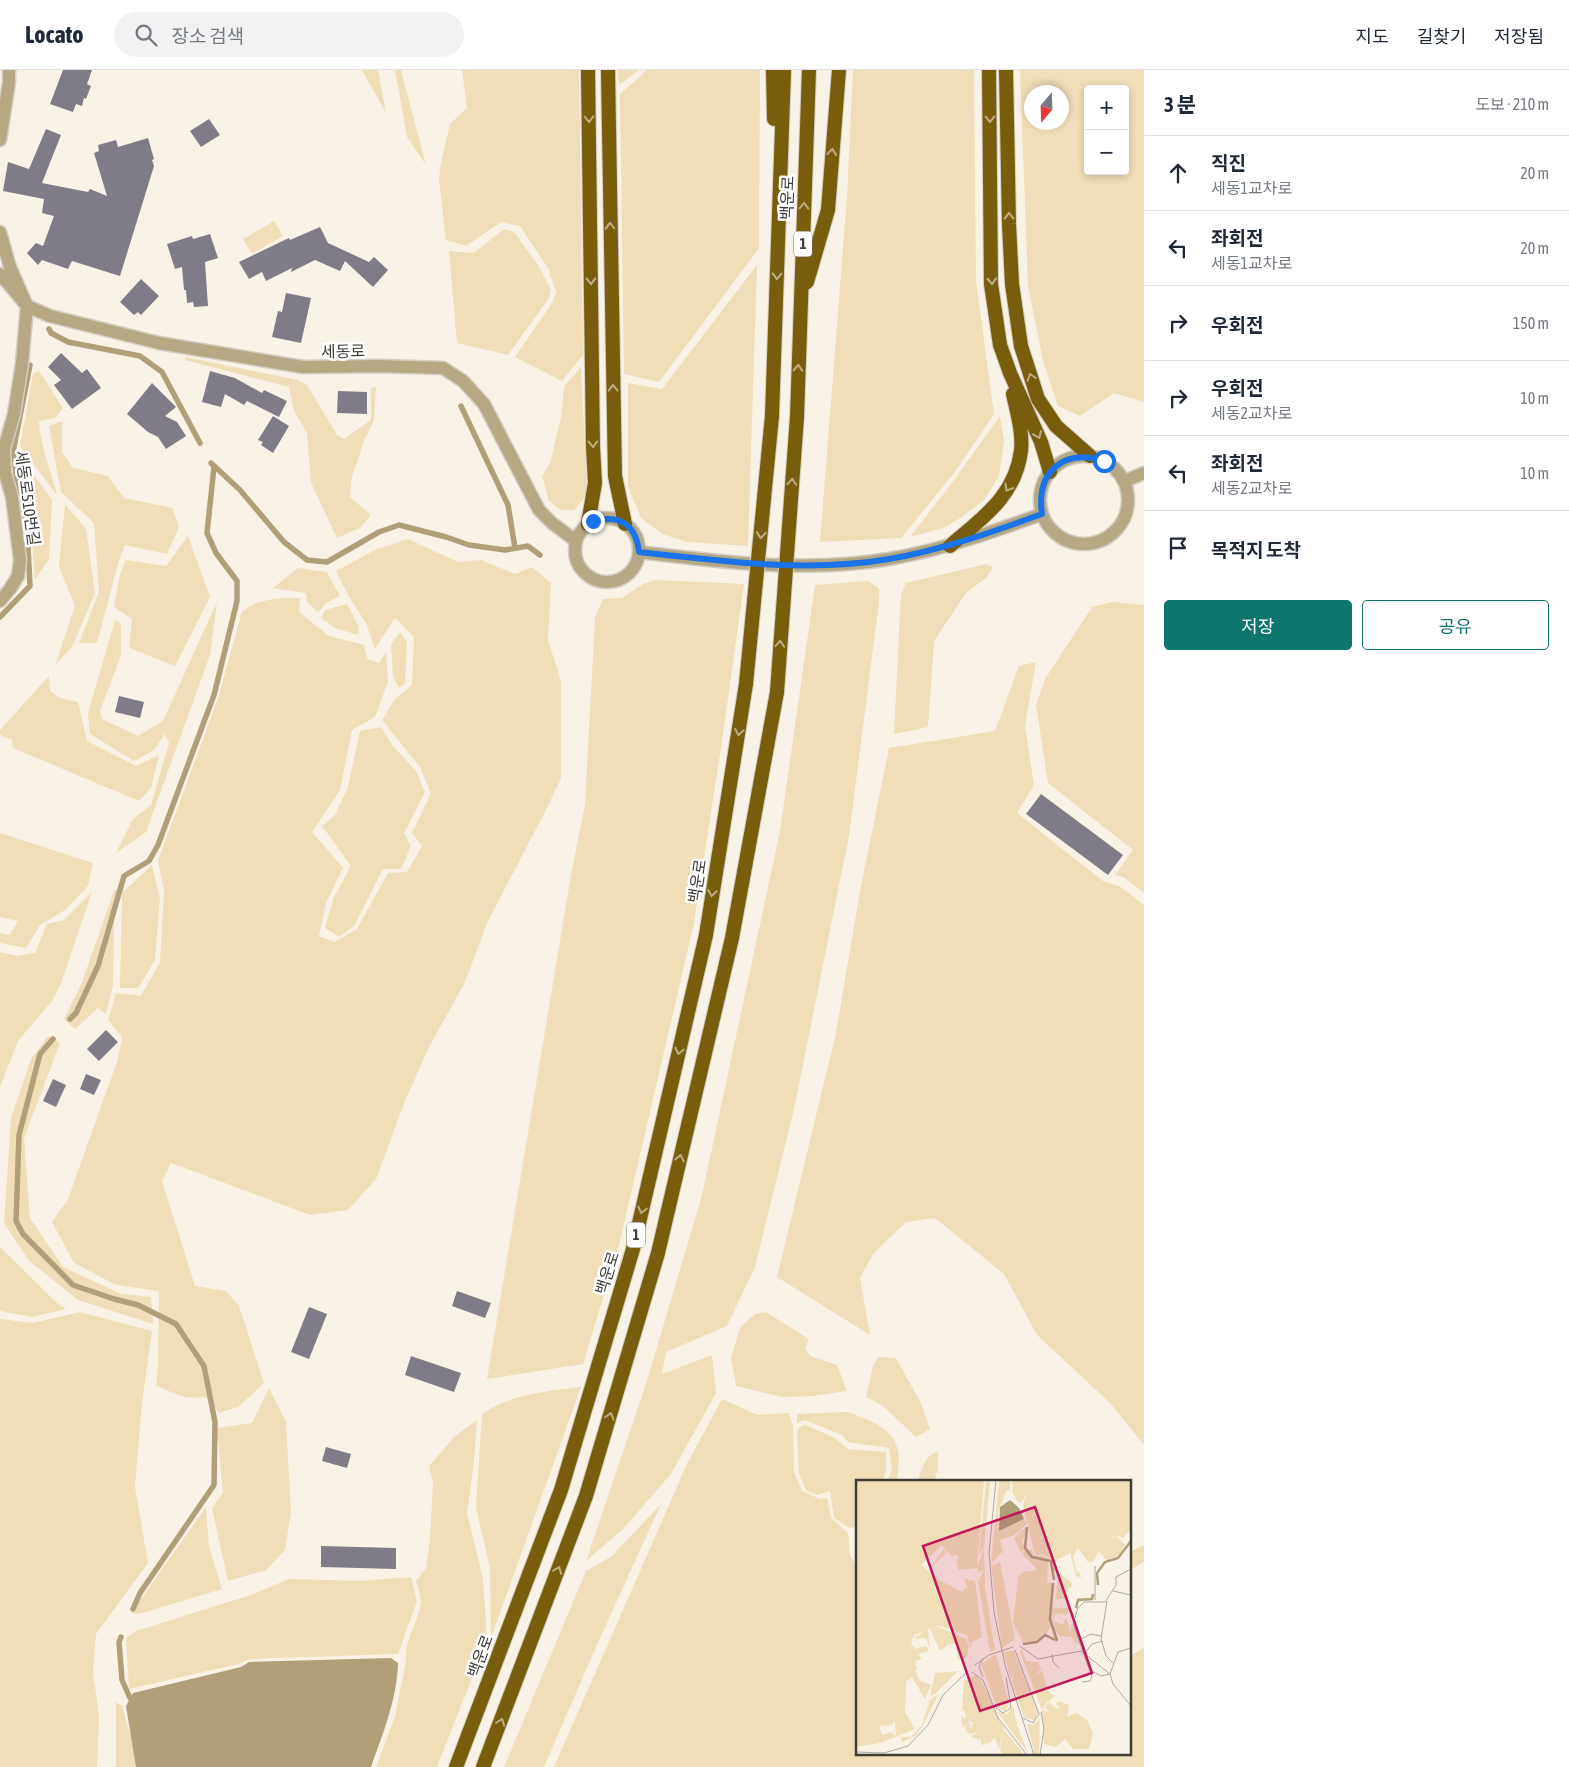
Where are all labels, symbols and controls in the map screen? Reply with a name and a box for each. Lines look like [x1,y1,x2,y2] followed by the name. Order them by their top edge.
[114,12,464,57] search box
[25,21,84,48] text: Locato
[132,21,160,49] icon: search
[172,25,244,47] text: 장소 검색
[1356,26,1389,47] text: 지도
[1417,26,1466,47] text: 길찾기
[1494,26,1544,47] text: 저장됨
[1024,85,1069,130] north arrow
[1084,85,1129,175] map controls
[1084,85,1129,130] button: +
[1164,92,1196,116] text: 3 분
[1475,95,1549,113] text: 도보 · 210 m
[584,115,594,123] one-way arrow
[985,115,995,123] one-way arrow
[1084,130,1129,175] button: −
[827,148,838,156] one-way arrow
[1211,152,1246,174] text: 직진
[1164,159,1192,187] icon: ahead
[1520,164,1549,182] text: 20 m
[777,175,797,220] street label: 백운로
[1211,179,1292,197] text: 세동1교차로
[799,202,809,210] one-way arrow
[1004,212,1014,220] one-way arrow
[605,222,615,230] one-way arrow
[1211,227,1263,249] text: 좌회전
[794,232,812,256] road number: 1
[1164,234,1192,262] icon: left
[1520,239,1549,257] text: 20 m
[1211,254,1292,272] text: 세동1교차로
[772,272,782,280] one-way arrow
[986,277,997,285] one-way arrow
[586,278,596,285] one-way arrow
[1164,309,1192,337] icon: right
[1211,314,1263,336] text: 우회전
[1513,314,1549,332] text: 150 m
[321,342,366,360] street label: 세동로
[793,364,804,372] one-way arrow
[1027,373,1037,381] one-way arrow
[1211,377,1263,399] text: 우회전
[608,384,618,392] one-way arrow
[1164,384,1192,412] icon: right
[1520,389,1549,407] text: 10 m
[1211,404,1292,422] text: 세동2교차로
[1032,431,1042,439] one-way arrow
[588,440,598,448] one-way arrow
[12,449,44,547] street label: 세동로510번길
[1093,450,1116,473] route start
[1211,452,1263,474] text: 좌회전
[1164,459,1192,487] icon: left
[1520,464,1549,482] text: 10 m
[786,477,797,485] one-way arrow
[1211,479,1292,497] text: 세동2교차로
[1004,483,1014,492] one-way arrow
[582,510,605,533] route end
[755,531,766,539] one-way arrow
[1164,534,1192,562] icon: arrive
[1211,539,1301,561] text: 목적지 도착
[1164,600,1352,650] button: 저장
[1362,600,1549,650] button: 공유
[774,639,785,647] one-way arrow
[734,728,744,737] one-way arrow
[685,858,709,904] street label: 백운로
[708,888,718,897] one-way arrow
[674,1047,684,1056] one-way arrow
[674,1153,685,1162] one-way arrow
[637,1205,648,1214] one-way arrow
[627,1222,645,1248] road number: 1
[592,1249,622,1297] street label: 백운로
[604,1412,614,1420] one-way arrow
[856,1480,1132,1754] inset map
[552,1566,562,1574] one-way arrow
[464,1632,496,1680] street label: 백운로
[495,1718,505,1726] one-way arrow

